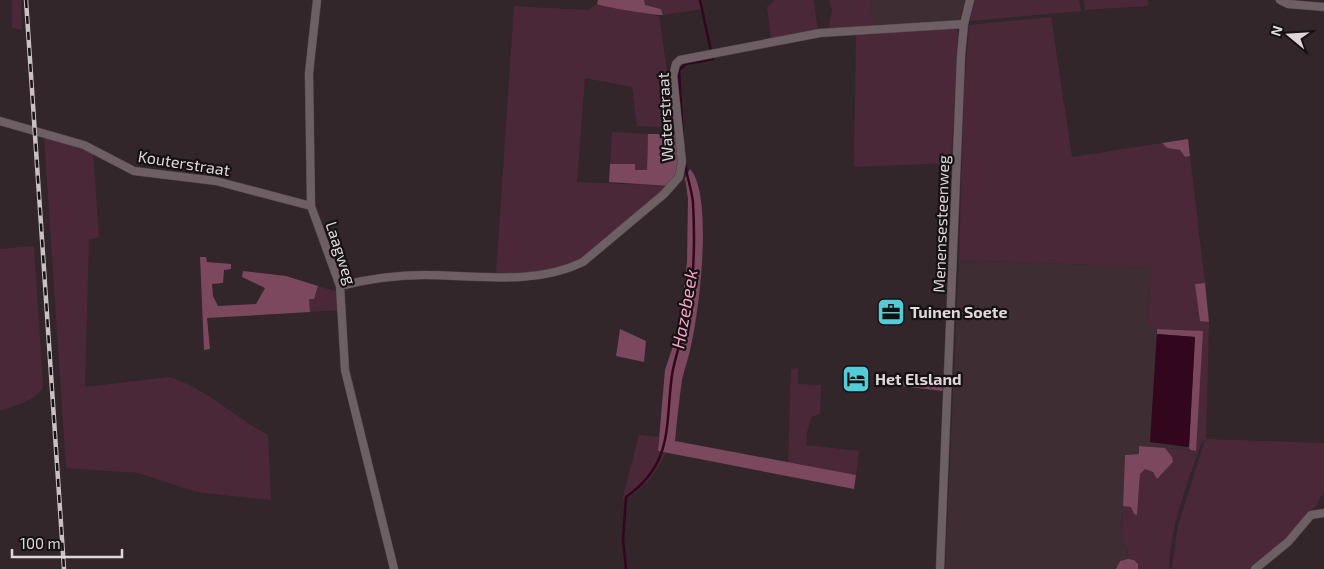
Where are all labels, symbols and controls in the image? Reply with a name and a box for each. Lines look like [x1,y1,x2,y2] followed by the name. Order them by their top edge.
[1264,10,1314,60] north arrow
[1267,23,1286,38] text: N
[653,72,676,162] street label: Waterstraat
[137,146,231,179] street label: Kouterstraat
[929,155,952,293] street label: Menensesteenweg
[322,219,361,287] street label: Laagweg
[666,268,702,350] water label: Hazebeek
[876,297,906,327] office icon: Tuinen Soete
[910,302,1007,321] place label: Tuinen Soete
[841,364,871,394] hotel icon: Het Elsland
[875,369,962,388] place label: Het Elsland
[12,526,122,558] scale bar
[20,534,61,552] text: 100 m

